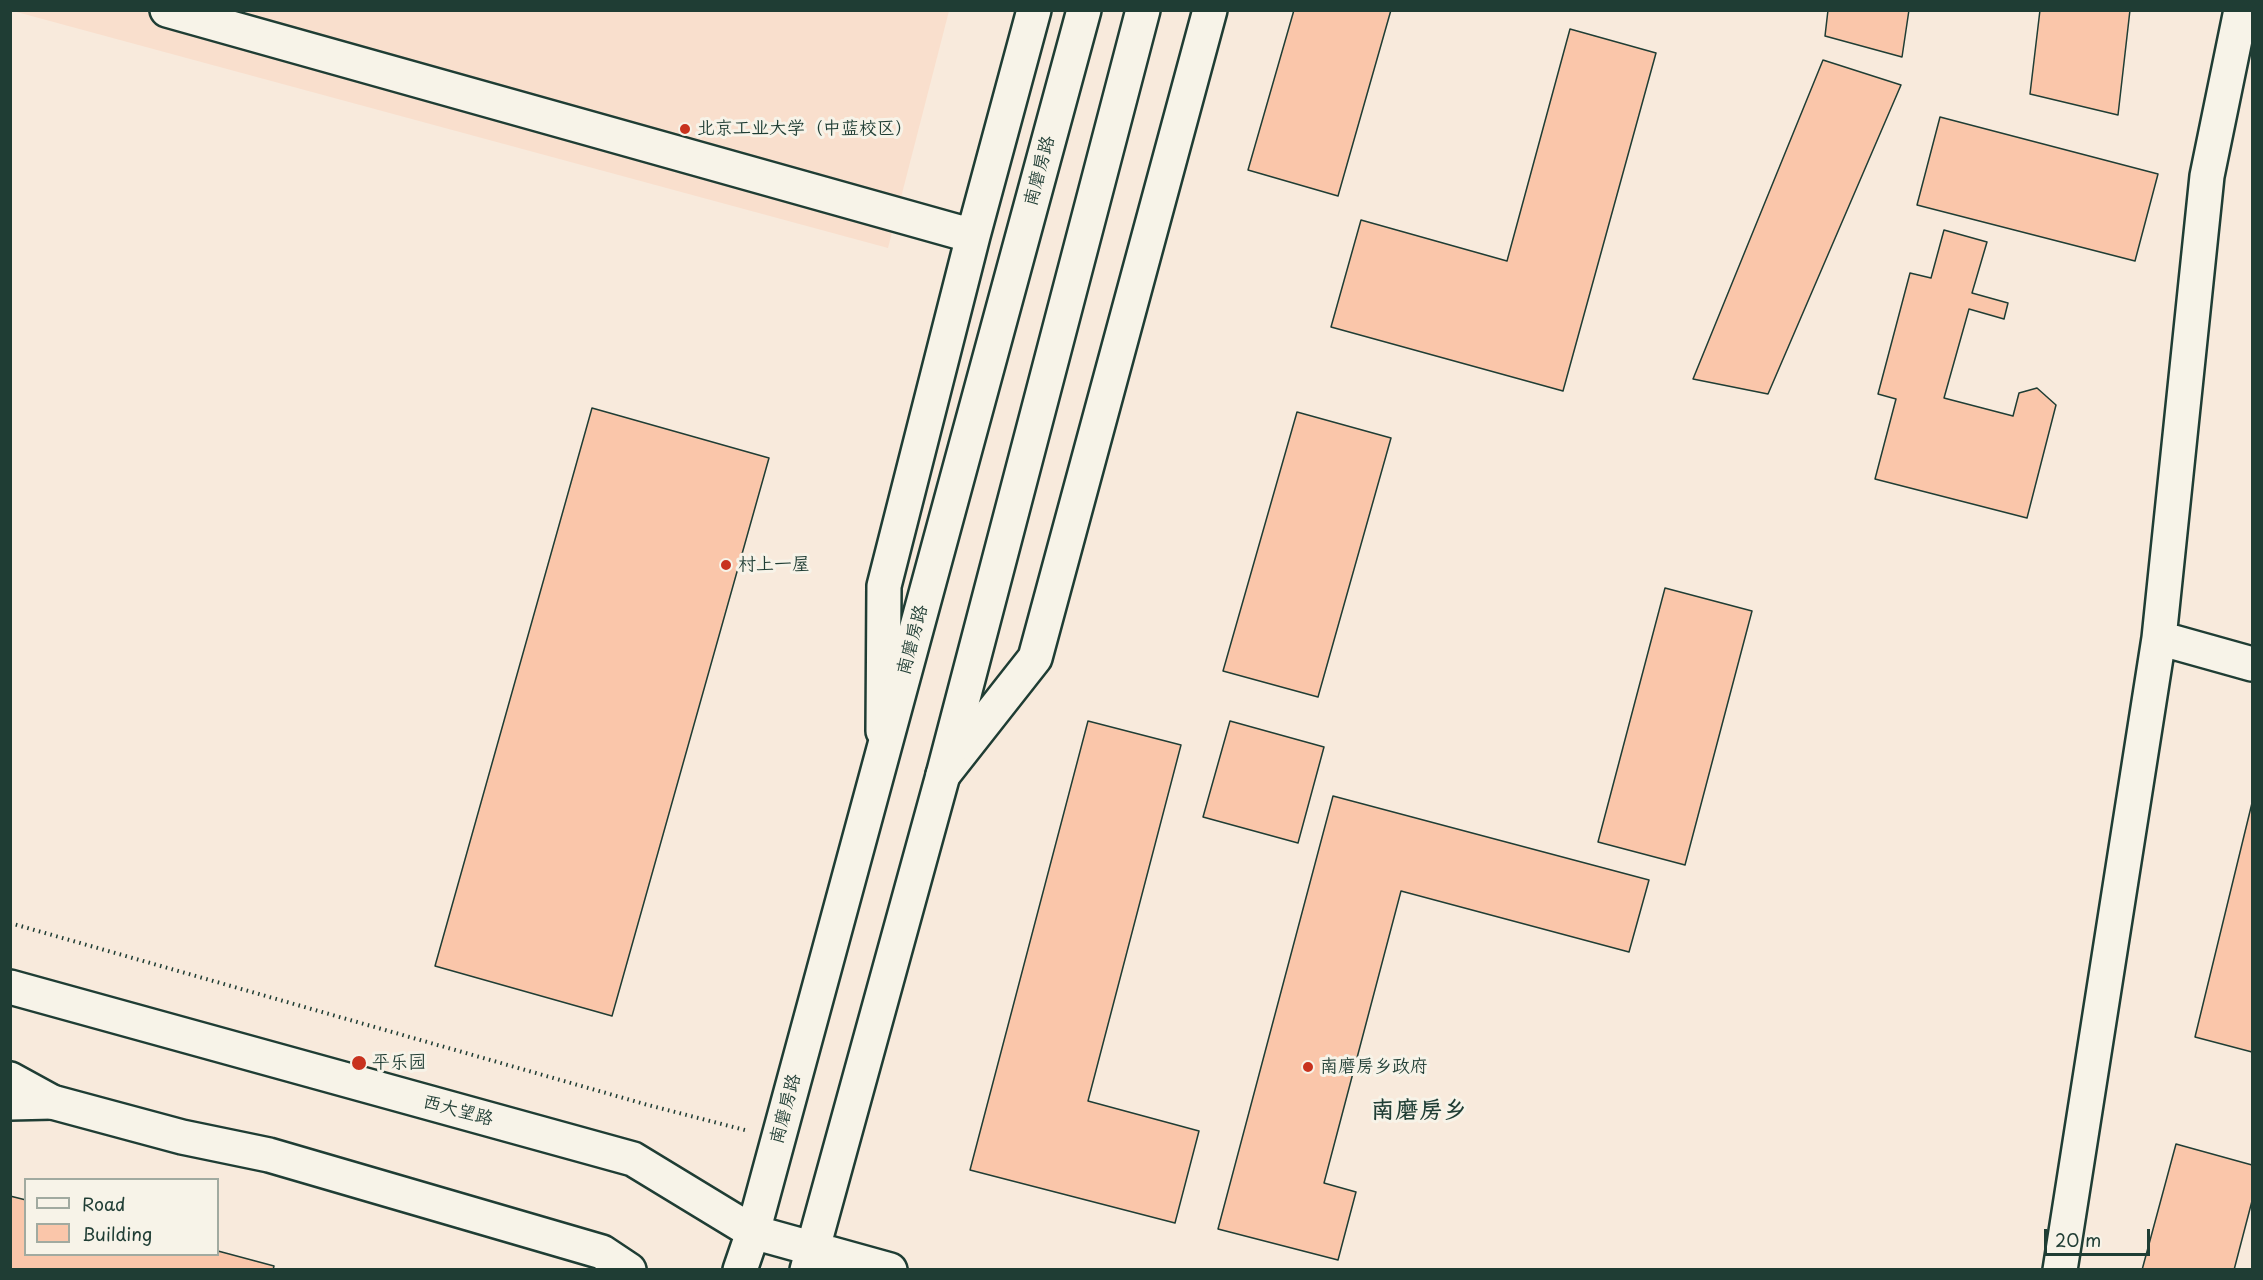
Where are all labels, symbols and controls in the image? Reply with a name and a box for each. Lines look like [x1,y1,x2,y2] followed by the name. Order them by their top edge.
[697,118,913,140] place label: 北京工业大学（中蓝校区）
[678,122,692,136] marker: 北京工业大学（中蓝校区）
[1020,133,1060,209] street label: 南磨房路
[738,554,810,576] place label: 村上一屋
[719,558,733,572] marker: 村上一屋
[893,602,933,678] street label: 南磨房路
[372,1052,426,1074] place label: 平乐园
[350,1054,368,1072] marker: 平乐园
[1320,1056,1428,1078] place label: 南磨房乡政府
[1301,1060,1315,1074] marker: 南磨房乡政府
[766,1071,806,1147] street label: 南磨房路
[420,1091,496,1131] street label: 西大望路
[1371,1097,1467,1125] district label: 南磨房乡
[24,1178,219,1256] legend
[82,1190,126,1217] text: Road
[2047,1217,2154,1255] scale bar
[82,1220,152,1247] text: Building
[2055,1226,2101,1253] text: 20 m

